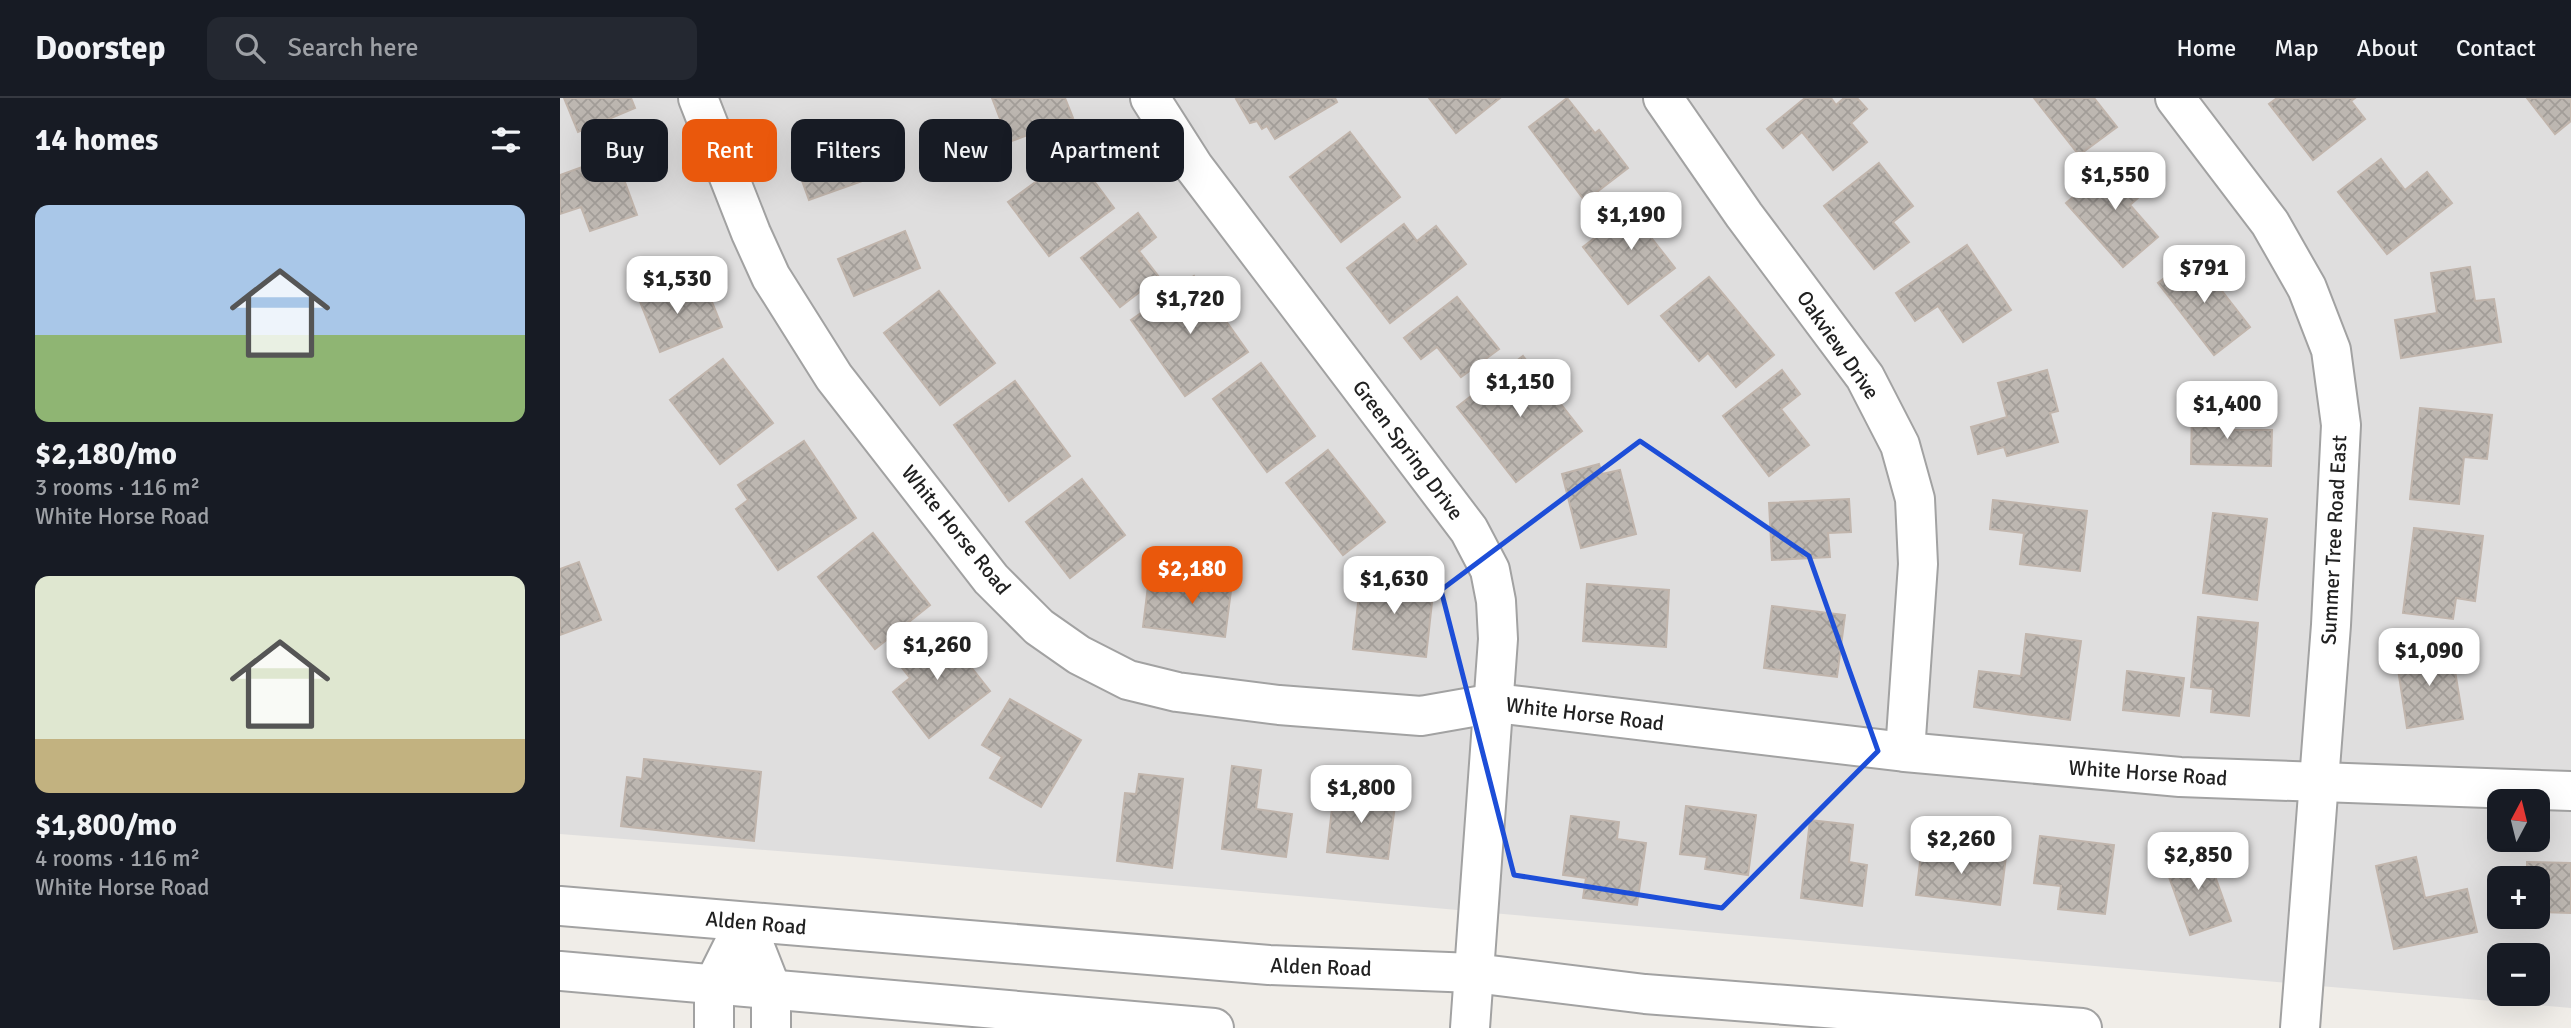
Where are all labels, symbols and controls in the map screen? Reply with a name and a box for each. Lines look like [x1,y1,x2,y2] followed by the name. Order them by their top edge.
[207,17,697,80] search box
[35,28,165,69] text: Doorstep
[231,29,269,67] icon: search
[287,32,419,64] text: Search here
[2176,33,2236,63] text: Home
[2274,33,2319,63] text: Map
[2357,33,2418,63] text: About
[2456,33,2536,63] text: Contact
[581,119,668,182] chip: Buy
[682,119,777,182] chip: Rent
[791,119,905,182] chip: Filters
[919,119,1012,182] chip: New
[1026,119,1184,182] chip: Apartment
[487,121,525,159] icon: filters
[35,122,158,159] text: 14 homes
[2058,152,2172,212] pin: $1,550
[2081,160,2149,189] text: $1,550
[1574,192,1688,252] pin: $1,190
[1597,200,1665,229] text: $1,190
[2163,246,2245,305] pin: $791
[217,250,343,376] icon: home
[2179,253,2229,282] text: $791
[620,256,734,316] pin: $1,530
[643,264,711,293] text: $1,530
[1133,276,1247,336] pin: $1,720
[1156,284,1224,313] text: $1,720
[1791,286,1885,404] street label: Oakview Drive
[1463,360,1577,419] pin: $1,150
[1486,367,1554,396] text: $1,150
[1347,375,1469,525] street label: Green Spring Drive
[2170,382,2284,441] pin: $1,400
[2193,389,2261,418] text: $1,400
[2316,434,2352,646] street label: Summer Tree Road East
[35,436,177,473] text: $2,180/mo
[896,460,1016,600] street label: White Horse Road
[35,473,200,502] text: 3 rooms · 116 m²
[35,502,209,531] text: White Horse Road
[1135,546,1249,606] pin: $2,180
[1158,554,1226,583] text: $2,180
[1337,556,1451,616] pin: $1,630
[1360,564,1428,593] text: $1,630
[217,621,343,747] icon: home
[880,622,994,682] pin: $1,260
[2372,628,2486,688] pin: $1,090
[903,630,971,659] text: $1,260
[2395,636,2463,665] text: $1,090
[1504,691,1666,737] street label: White Horse Road
[2068,754,2228,792] street label: White Horse Road
[1304,766,1418,825] pin: $1,800
[1327,773,1395,802] text: $1,800
[2487,789,2550,852] north arrow
[2487,789,2550,1006] map controls
[35,807,177,844] text: $1,800/mo
[1904,816,2018,876] pin: $2,260
[1927,824,1995,853] text: $2,260
[2141,832,2255,892] pin: $2,850
[2164,840,2232,869] text: $2,850
[35,844,200,873] text: 4 rooms · 116 m²
[2487,866,2550,929] button: +
[35,873,209,902] text: White Horse Road
[704,906,808,940] street label: Alden Road
[2487,943,2550,1006] button: −
[1270,952,1372,982] street label: Alden Road

